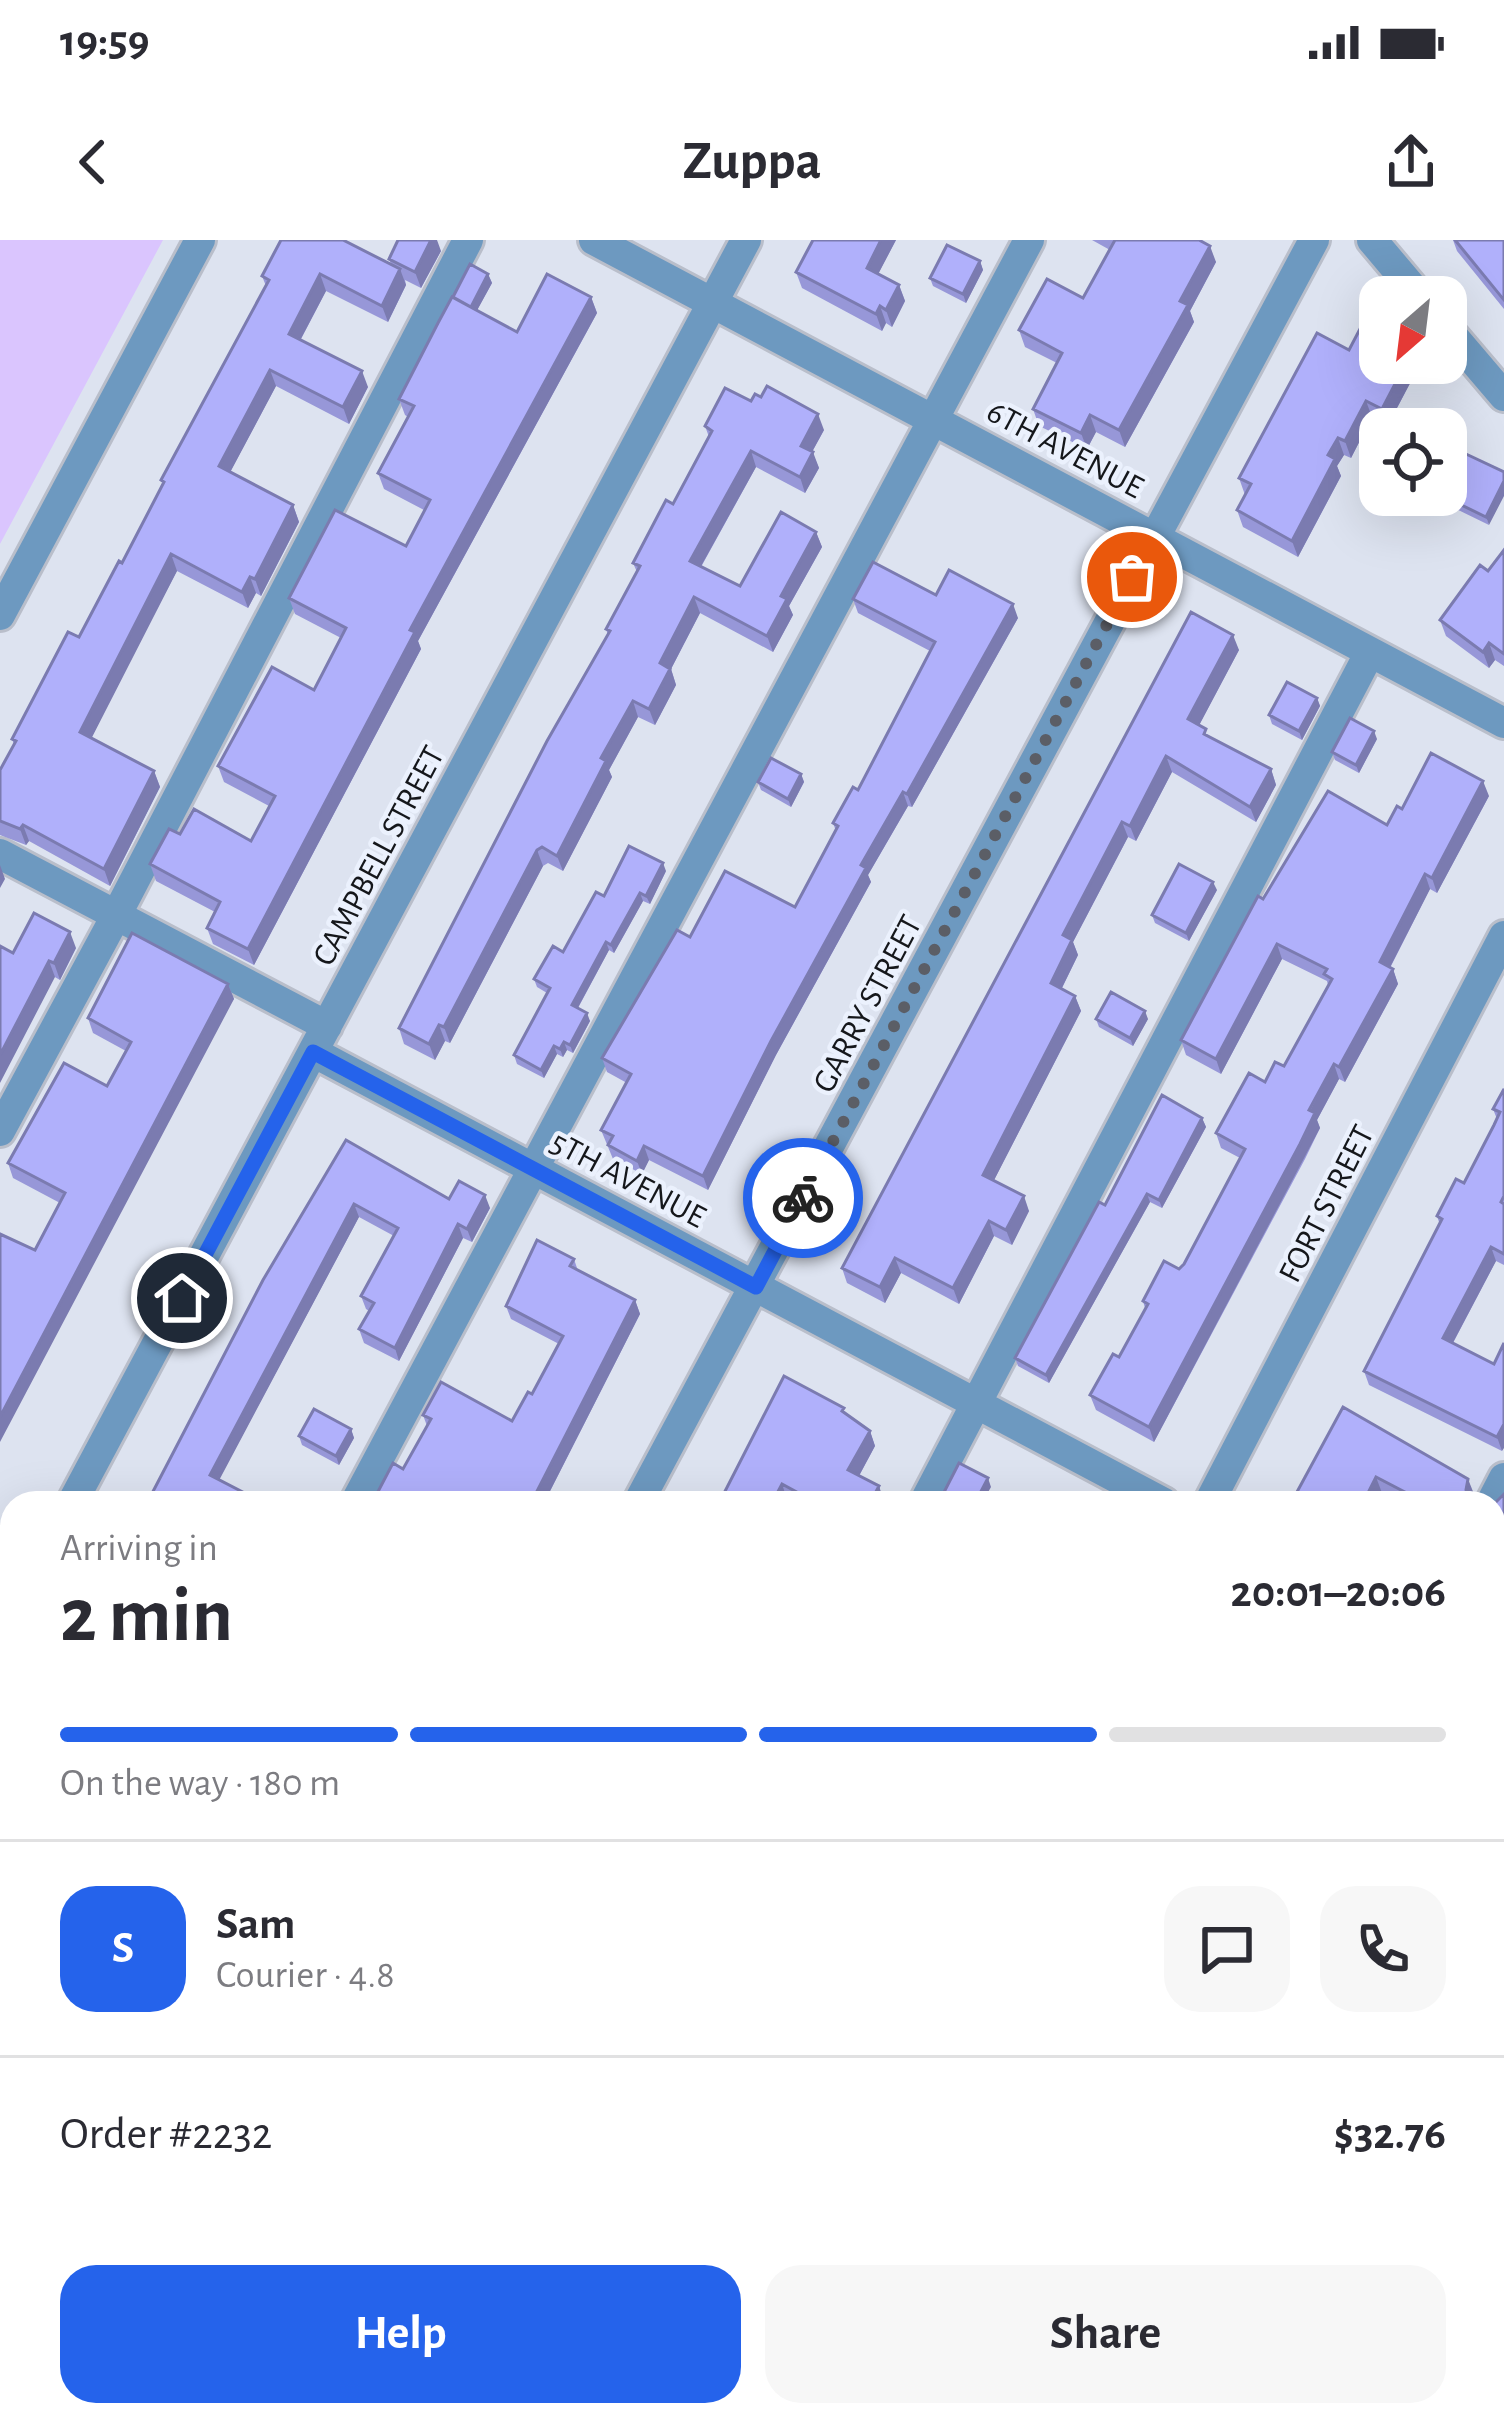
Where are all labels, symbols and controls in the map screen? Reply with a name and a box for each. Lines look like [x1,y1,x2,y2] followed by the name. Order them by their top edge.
[60,19,149,64] text: 19:59
[60,129,126,195] icon: back
[1378,129,1444,195] icon: share
[683,135,821,189] text: Zuppa
[1359,276,1467,384] north arrow
[1359,276,1467,516] map controls
[981,395,1148,505] street label: 6TH AVENUE
[1359,408,1467,516] button: locate
[1081,526,1183,628] pin
[1099,544,1165,610] icon: bag
[307,741,451,971] street label: CAMPBELL STREET
[808,910,929,1098] street label: GARRY STREET
[1274,1120,1381,1288] street label: FORT STREET
[545,1126,711,1235] street label: 5TH AVENUE
[743,1138,863,1258] courier
[770,1165,836,1231] icon: bike
[131,1247,233,1349] pin
[149,1265,215,1331] icon: home
[60,1529,218,1568] text: Arriving in
[1231,1570,1446,1615] text: 20:01–20:06
[60,1578,233,1656] text: 2 min
[60,1764,340,1803] text: On the way · 180 m
[1164,1886,1290,2012] button: chat
[1320,1886,1446,2012] button: phone
[216,1902,295,1947] text: Sam
[112,1926,134,1971] text: S
[216,1956,395,1995] text: Courier · 4.8
[60,2112,272,2157] text: Order #2232
[1334,2112,1446,2157] text: $32.76
[60,2265,741,2403] button: Help
[765,2265,1446,2403] button: Share

